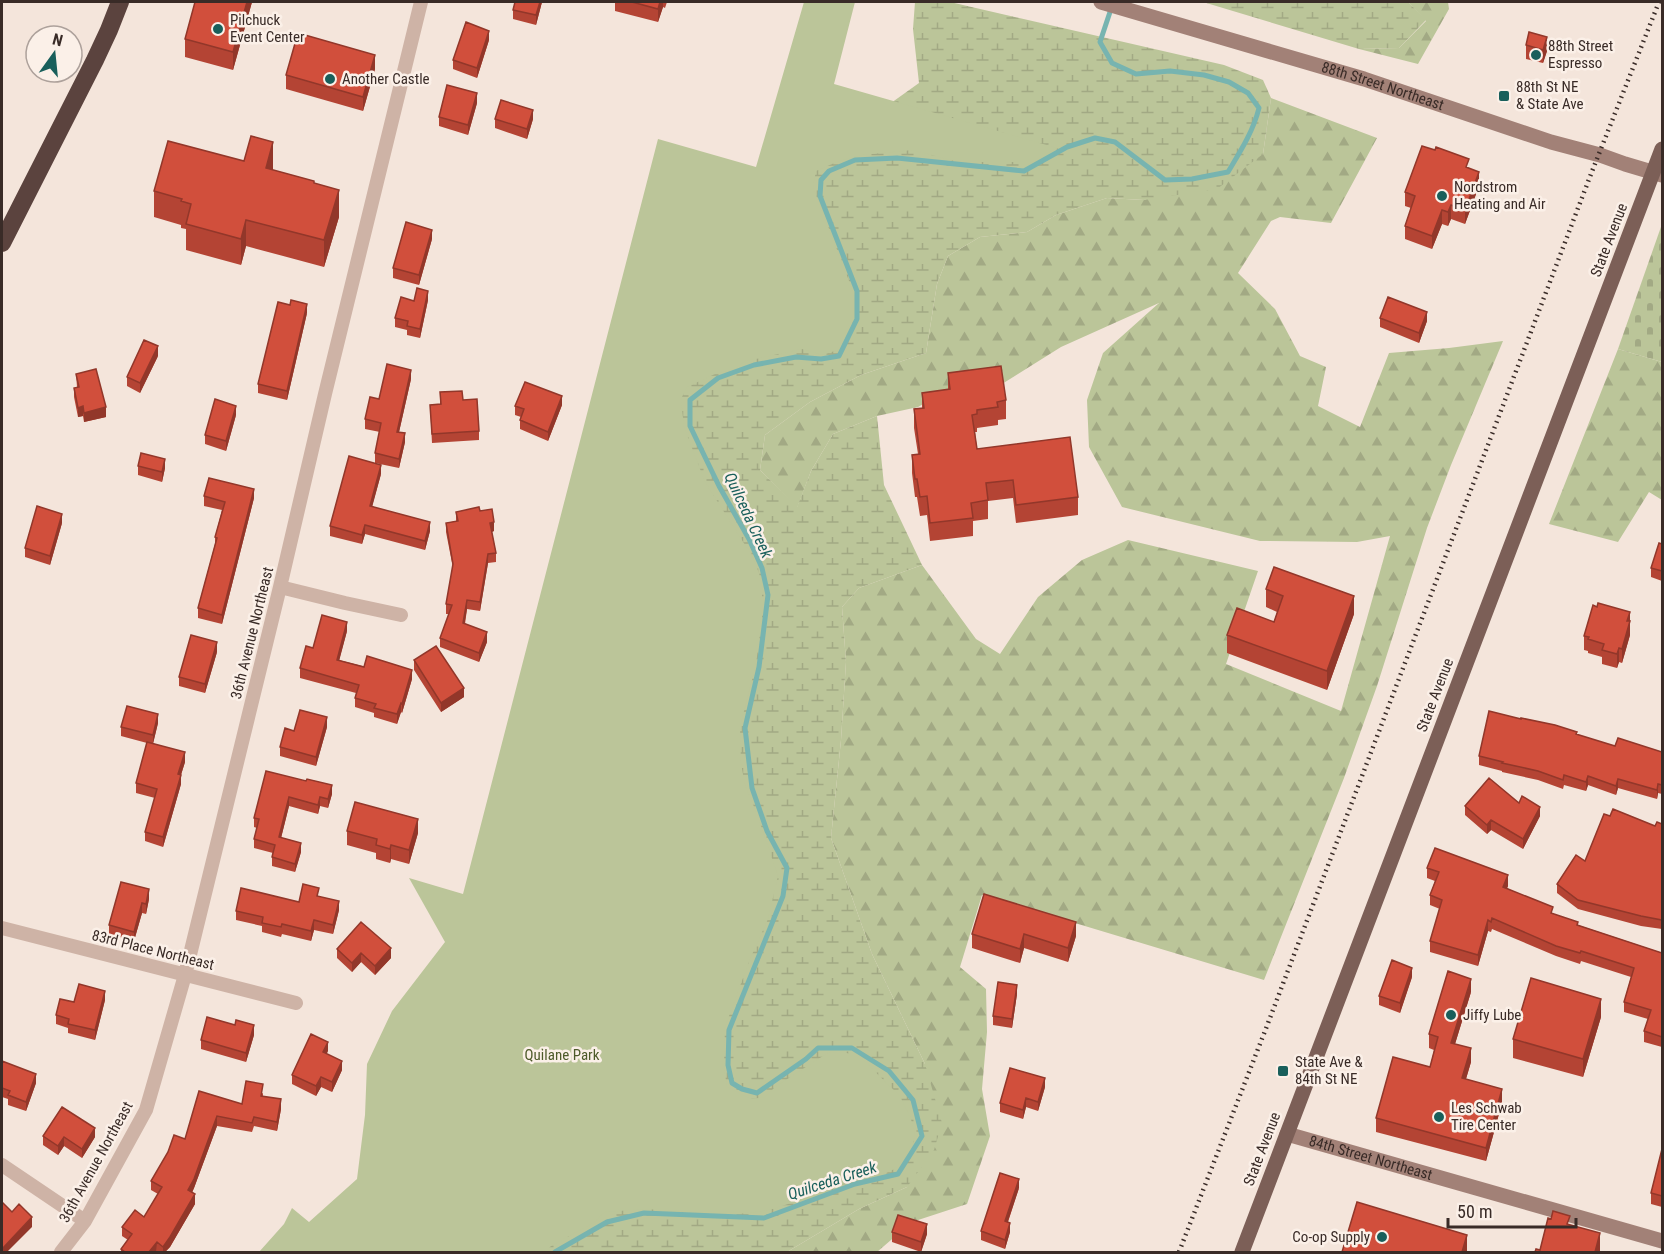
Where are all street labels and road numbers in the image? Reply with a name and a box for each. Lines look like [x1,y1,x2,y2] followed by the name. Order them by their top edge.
[1319,58,1446,114] street label: 88th Street Northeast
[1587,201,1631,279] street label: State Avenue
[227,565,277,701] street label: 36th Avenue Northeast
[1413,656,1457,734] street label: State Avenue
[90,926,216,974] street label: 83rd Place Northeast
[55,1098,137,1226] street label: 36th Avenue Northeast
[1240,1110,1284,1188] street label: State Avenue
[1307,1132,1434,1184] street label: 84th Street Northeast

